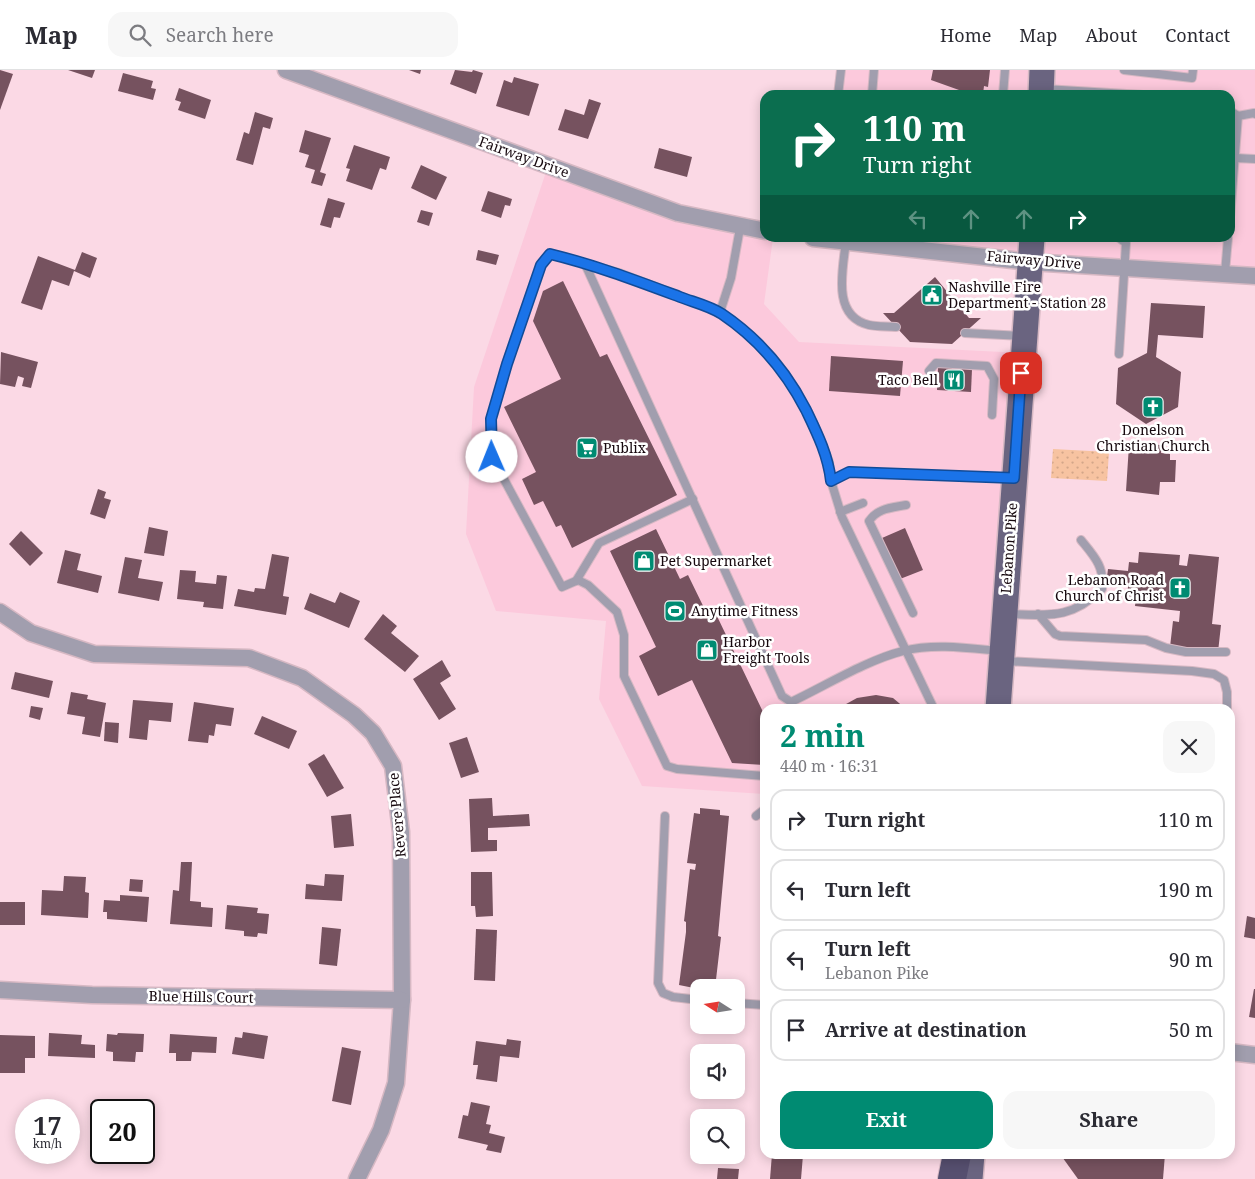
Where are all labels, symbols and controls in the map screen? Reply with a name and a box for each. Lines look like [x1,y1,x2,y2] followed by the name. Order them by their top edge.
[108,12,458,57] search box
[25,18,78,51] text: Map
[126,21,154,49] icon: search
[166,22,274,48] text: Search here
[940,23,991,47] text: Home
[1019,23,1057,47] text: Map
[1085,23,1137,47] text: About
[1165,23,1230,47] text: Contact
[863,104,966,151] text: 110 m
[780,110,845,175] icon: right
[476,131,572,182] street label: Fairway Drive
[863,149,972,179] text: Turn right
[904,205,932,233] icon: left
[957,205,985,233] icon: ahead
[1010,205,1038,233] icon: ahead
[1063,205,1091,233] icon: right
[986,246,1082,273] street label: Fairway Drive
[948,277,1106,312] place label: Nashville Fire Department - Station 28
[920,283,944,307] public building icon: Nashville Fire Department - Station 28
[1000,352,1042,394] pin
[1007,359,1035,387] icon: arrive
[942,368,966,392] restaurant icon: Taco Bell
[878,370,939,389] place label: Taco Bell
[1141,395,1165,419] church icon: Donelson Christian Church
[1096,420,1210,455] place label: Donelson Christian Church
[465,430,517,482] position arrow
[575,436,599,460] supermarket icon: Publix
[603,438,647,457] place label: Publix
[996,502,1021,594] street label: Lebanon Pike
[632,549,656,573] shop icon: Pet Supermarket
[660,551,772,570] place label: Pet Supermarket
[1055,570,1164,605] place label: Lebanon Road Church of Christ
[1168,576,1192,600] church icon: Lebanon Road Church of Christ
[663,599,687,623] sports icon: Anytime Fitness
[691,601,798,620] place label: Anytime Fitness
[723,632,810,667] place label: Harbor Freight Tools
[695,638,719,662] shop icon: Harbor Freight Tools
[780,715,865,756] text: 2 min
[1163,721,1215,773] button: close
[780,755,879,777] text: 440 m · 16:31
[383,772,410,858] street label: Revere Place
[782,806,810,834] icon: right
[825,807,925,833] text: Turn right
[1158,807,1213,833] text: 110 m
[782,876,810,904] icon: left
[825,877,911,903] text: Turn left
[1158,877,1213,903] text: 190 m
[825,936,911,962] text: Turn left
[782,946,810,974] icon: left
[1169,947,1213,973] text: 90 m
[825,962,929,984] text: Lebanon Pike
[690,979,745,1034] north arrow
[690,979,745,1164] map controls
[148,986,254,1007] street label: Blue Hills Court
[782,1016,810,1044] icon: arrive
[825,1017,1027,1043] text: Arrive at destination
[1169,1017,1213,1043] text: 50 m
[690,1044,745,1099] button: sound
[780,1091,993,1149] button: Exit
[1003,1091,1215,1149] button: Share
[90,1099,155,1164] speed limit sign: 20
[33,1108,62,1142] text: 17
[690,1109,745,1164] button: search
[33,1135,62,1152] text: km/h

